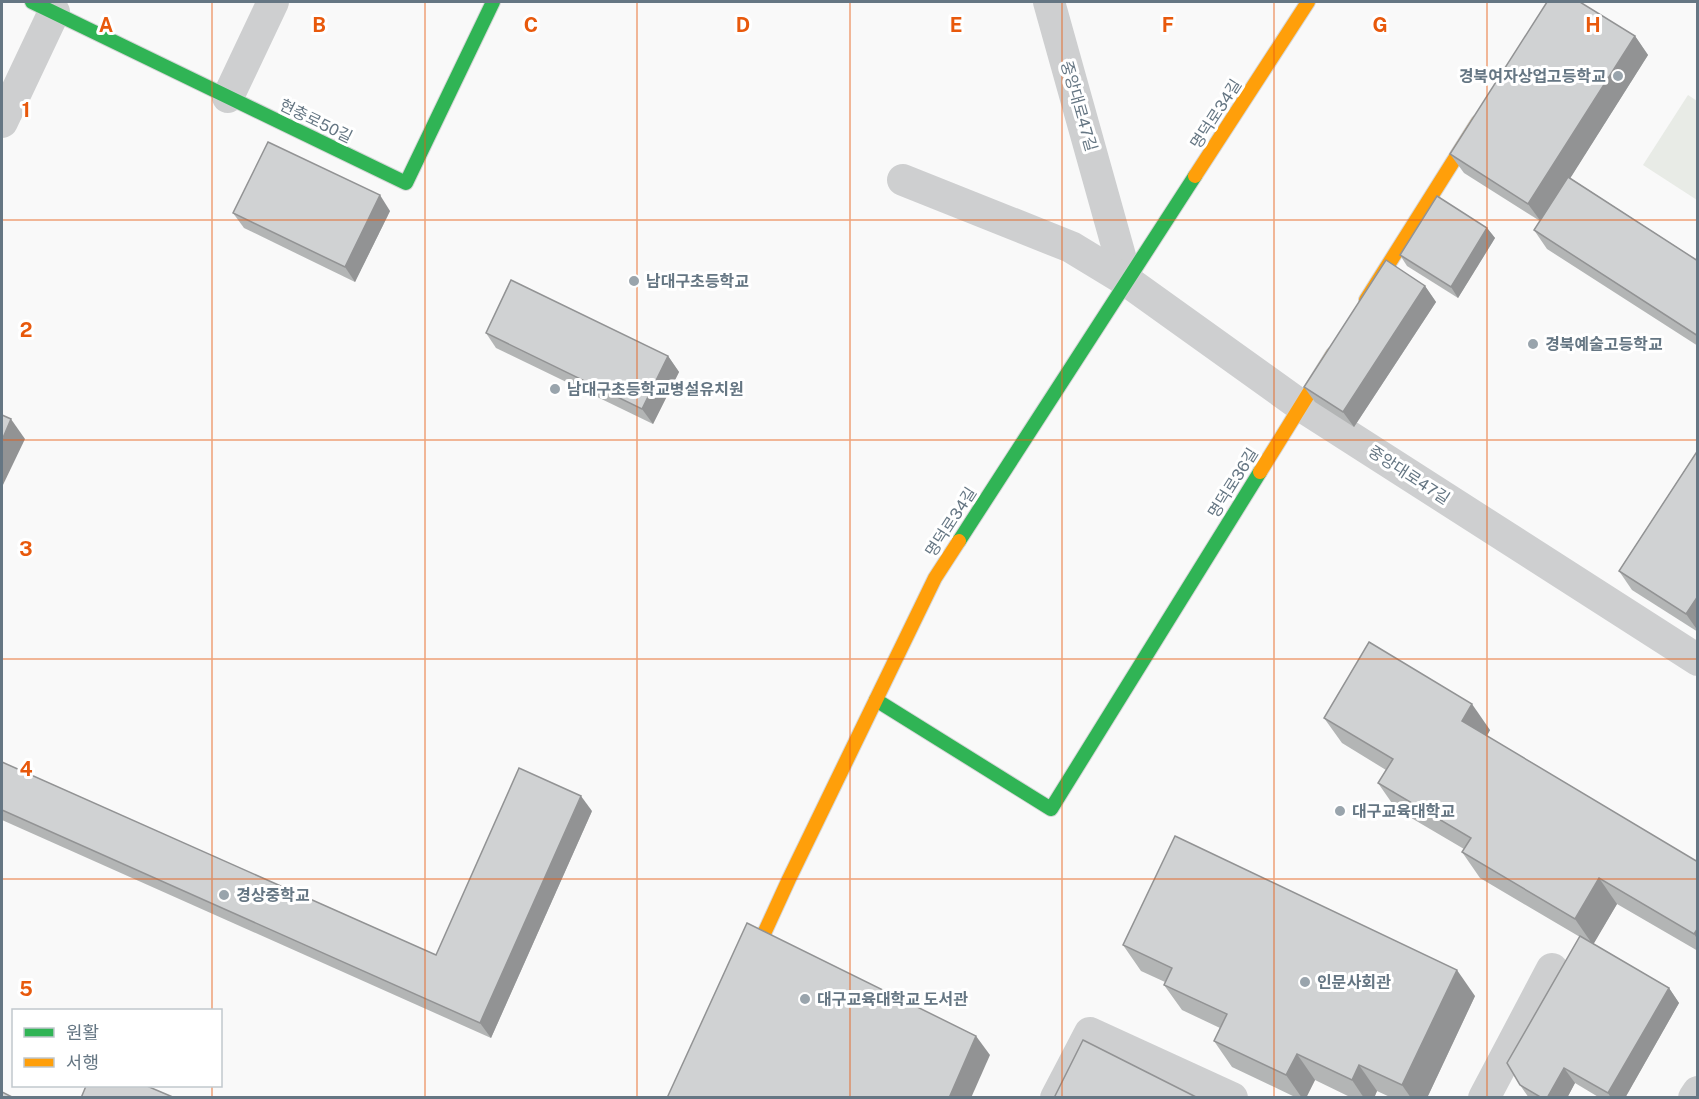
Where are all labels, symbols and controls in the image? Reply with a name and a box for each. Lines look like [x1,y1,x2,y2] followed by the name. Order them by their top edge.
[99,13,113,37] text: A
[312,13,326,37] text: B
[524,13,538,37] text: C
[736,13,750,37] text: D
[950,13,962,37] text: E
[1162,13,1174,37] text: F
[1372,13,1388,37] text: G
[1585,13,1601,37] text: H
[1057,59,1101,153] street label: 중앙대로47길
[1459,67,1606,86] place label: 경북여자상업고등학교
[1611,69,1625,83] marker: 경북여자상업고등학교
[1187,76,1245,152] street label: 명덕로34길
[276,95,356,147] street label: 현충로50길
[22,98,30,122] text: 1
[646,272,749,291] place label: 남대구초등학교
[627,274,641,288] marker: 남대구초등학교
[20,318,32,342] text: 2
[1545,335,1663,354] place label: 경북예술고등학교
[1526,337,1540,351] marker: 경북예술고등학교
[567,380,744,399] place label: 남대구초등학교병설유치원
[548,382,562,396] marker: 남대구초등학교병설유치원
[1365,442,1453,508] street label: 중앙대로47길
[1204,445,1262,521] street label: 명덕로36길
[922,484,980,560] street label: 명덕로34길
[19,537,33,561] text: 3
[19,757,33,781] text: 4
[1352,802,1455,821] place label: 대구교육대학교
[1333,804,1347,818] marker: 대구교육대학교
[236,886,310,905] place label: 경상중학교
[217,888,231,902] marker: 경상중학교
[1317,973,1391,992] place label: 인문사회관
[1298,975,1312,989] marker: 인문사회관
[19,977,33,1001] text: 5
[817,990,968,1009] place label: 대구교육대학교 도서관
[798,992,812,1006] marker: 대구교육대학교 도서관
[12,1009,222,1087] legend
[66,1022,99,1043] text: 원활
[66,1052,99,1073] text: 서행

